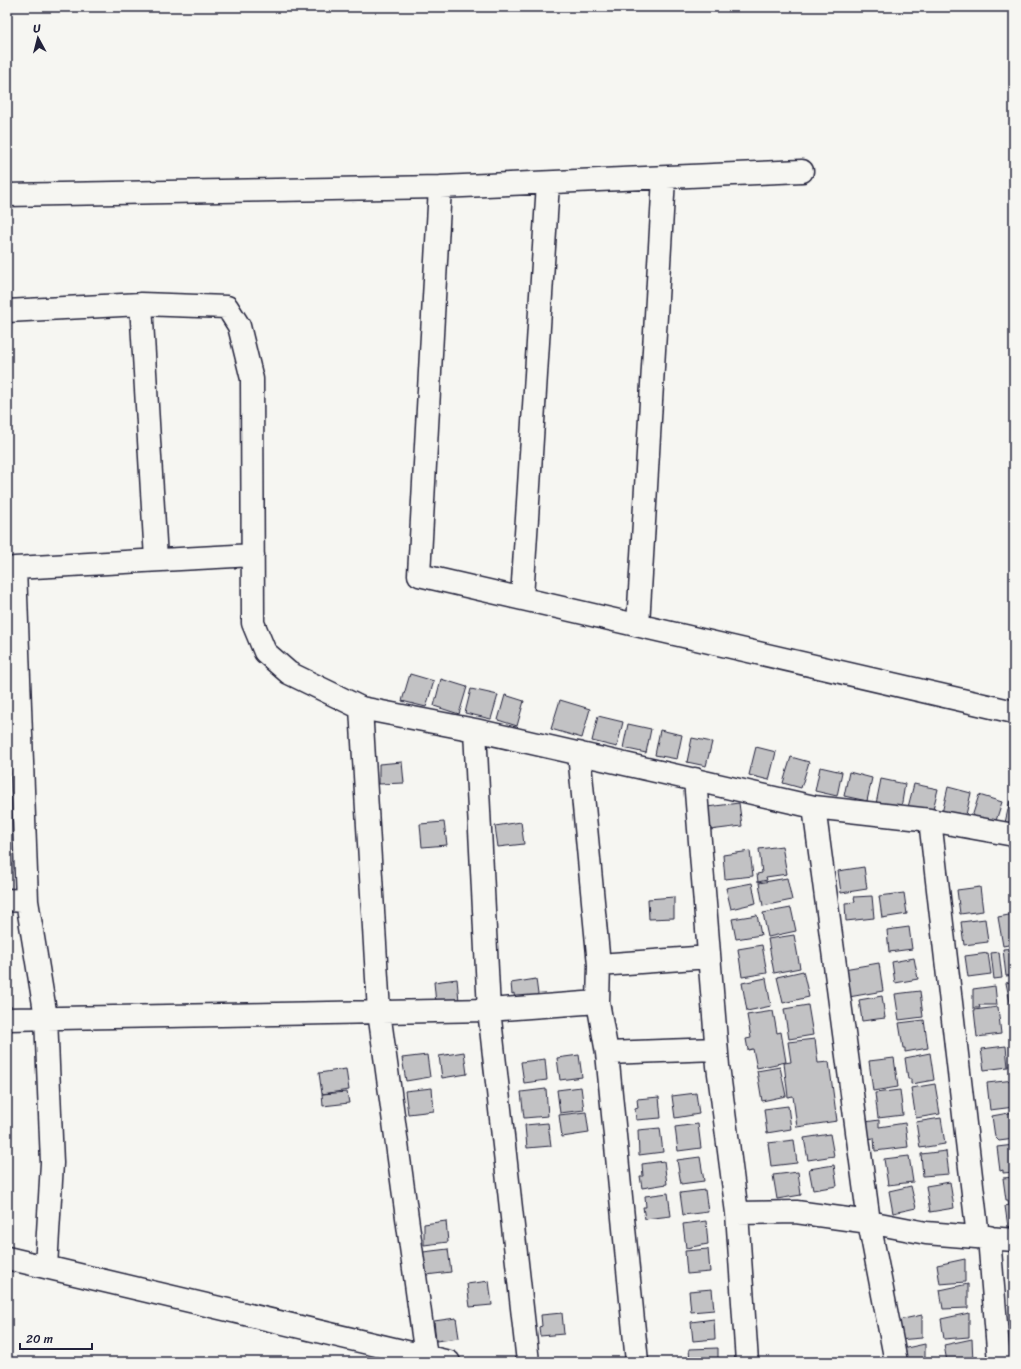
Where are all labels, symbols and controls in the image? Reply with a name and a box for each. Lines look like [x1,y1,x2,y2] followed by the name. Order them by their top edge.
[18,18,58,58] north arrow
[32,19,42,38] text: U
[20,1325,92,1351] scale bar
[26,1328,53,1350] text: 20 m

